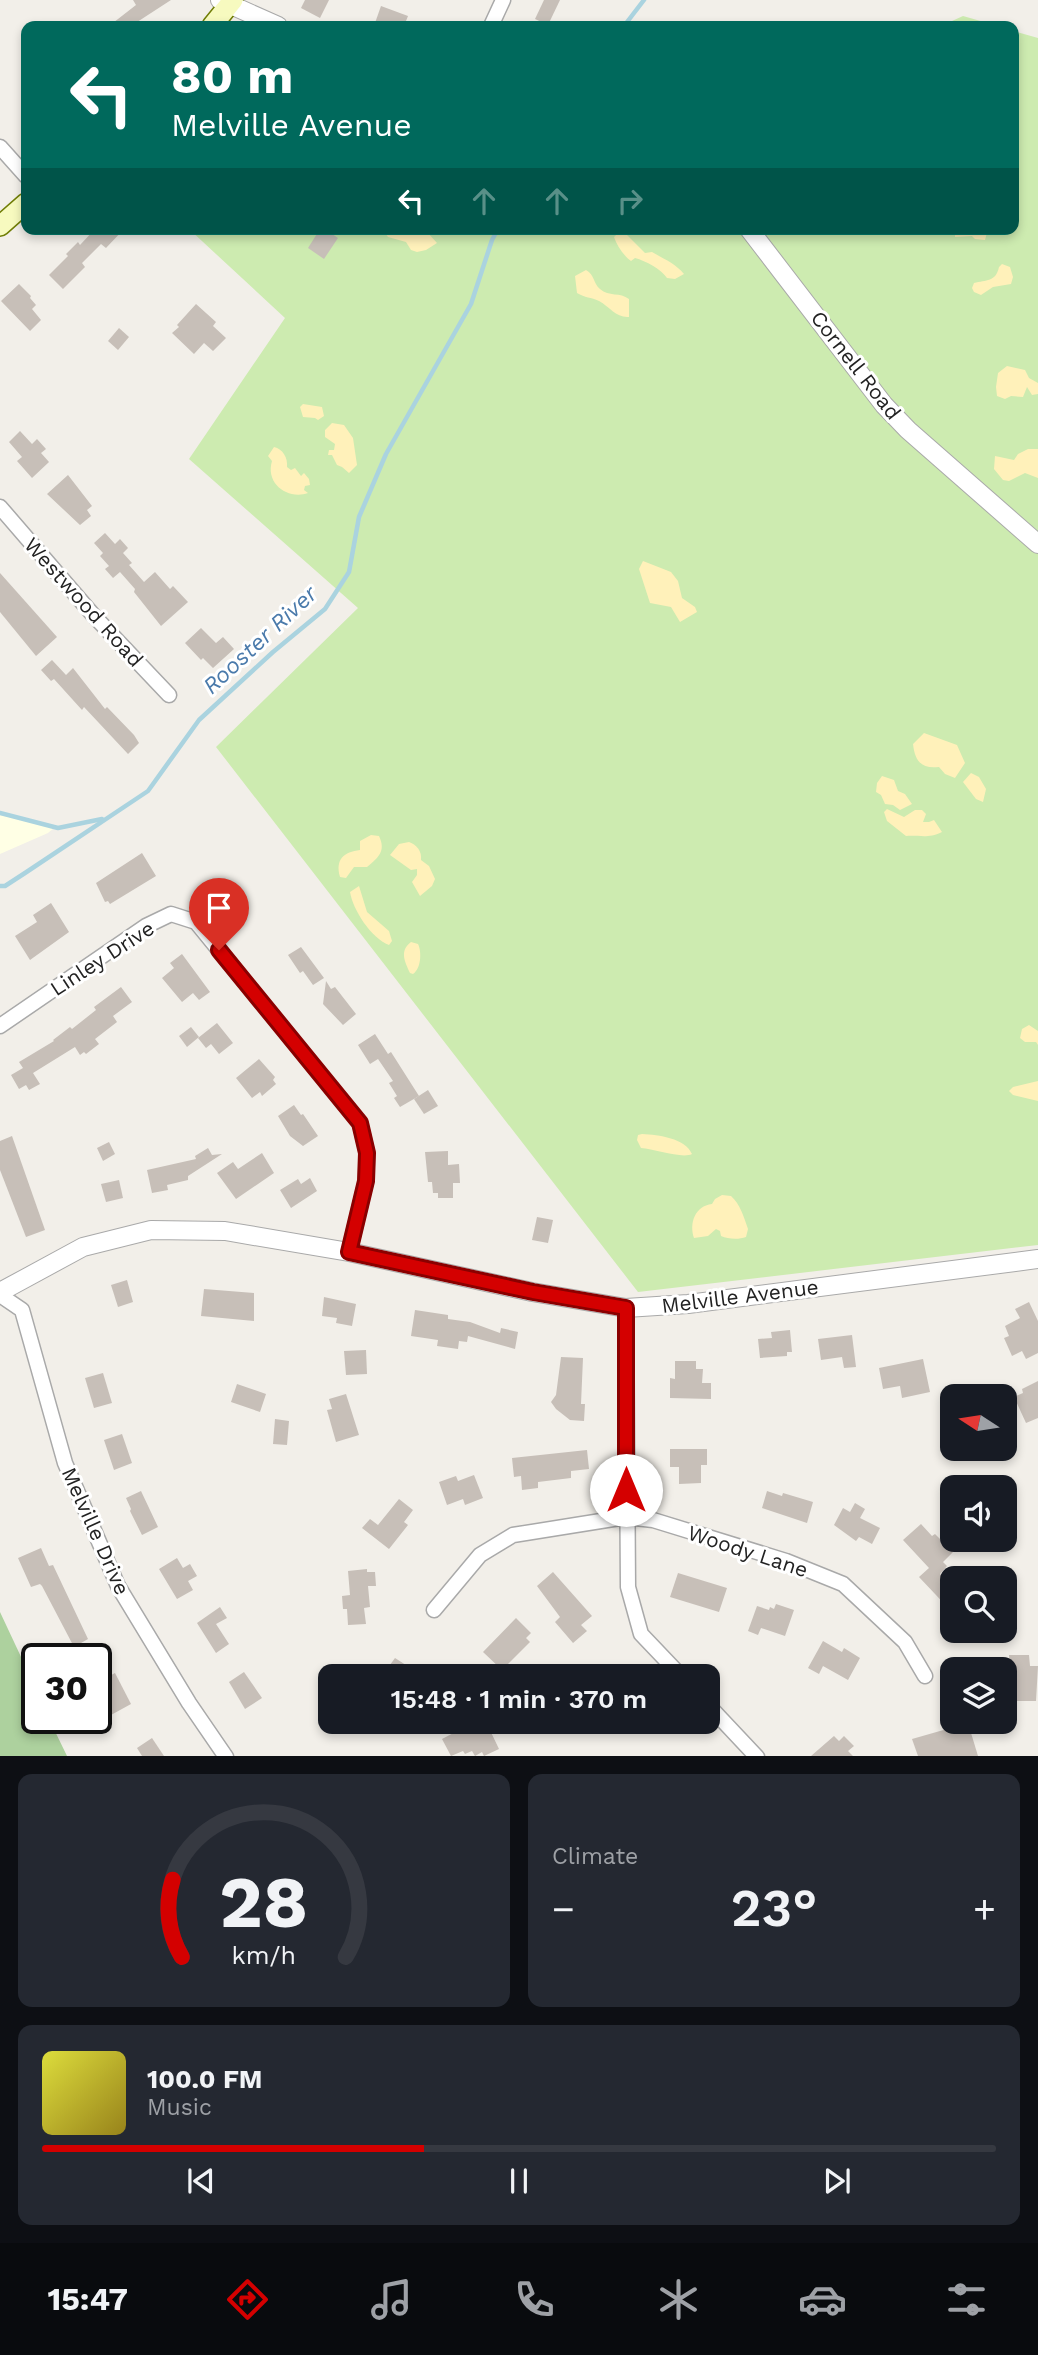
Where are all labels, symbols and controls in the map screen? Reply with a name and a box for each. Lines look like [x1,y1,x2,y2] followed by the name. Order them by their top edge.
[171,47,293,105] text: 80 m
[56,49,147,140] icon: left
[171,106,412,144] text: Melville Avenue
[392,182,430,220] icon: left
[465,182,503,220] icon: ahead
[538,182,576,220] icon: ahead
[611,182,649,220] icon: right
[806,306,906,424] street label: Cornell Road
[19,532,149,672] street label: Westwood Road
[197,580,323,700] water label: Rooster River
[189,878,249,950] pin
[200,889,238,927] icon: arrive
[45,915,159,1001] street label: Linley Drive
[660,1274,820,1318] street label: Melville Avenue
[940,1384,1017,1461] north arrow
[940,1384,1017,1734] map controls
[589,1453,663,1527] position arrow
[57,1463,135,1599] street label: Melville Drive
[940,1475,1017,1552] button: sound
[685,1520,811,1582] street label: Woody Lane
[940,1566,1017,1643] button: search
[21,1643,112,1734] speed limit sign: 30
[940,1657,1017,1734] button: layers
[391,1684,647,1714] text: 15:48 · 1 min · 370 m
[552,1843,638,1870] text: Climate
[219,1859,309,1945] text: 28
[731,1878,817,1939] text: 23°
[552,1887,575,1931] text: −
[973,1887,996,1931] text: +
[232,1940,296,1969] text: km/h
[147,2064,263,2094] text: 100.0 FM
[147,2094,212,2121] text: Music
[182,2162,220,2200] icon: previous
[500,2162,538,2200] icon: pause
[818,2162,856,2200] icon: next
[223,2275,272,2324] icon: directions
[367,2275,416,2324] icon: music
[510,2275,559,2324] icon: phone
[654,2275,703,2324] icon: climate
[798,2275,847,2324] icon: car
[942,2275,991,2324] icon: filters
[47,2280,128,2318] text: 15:47

